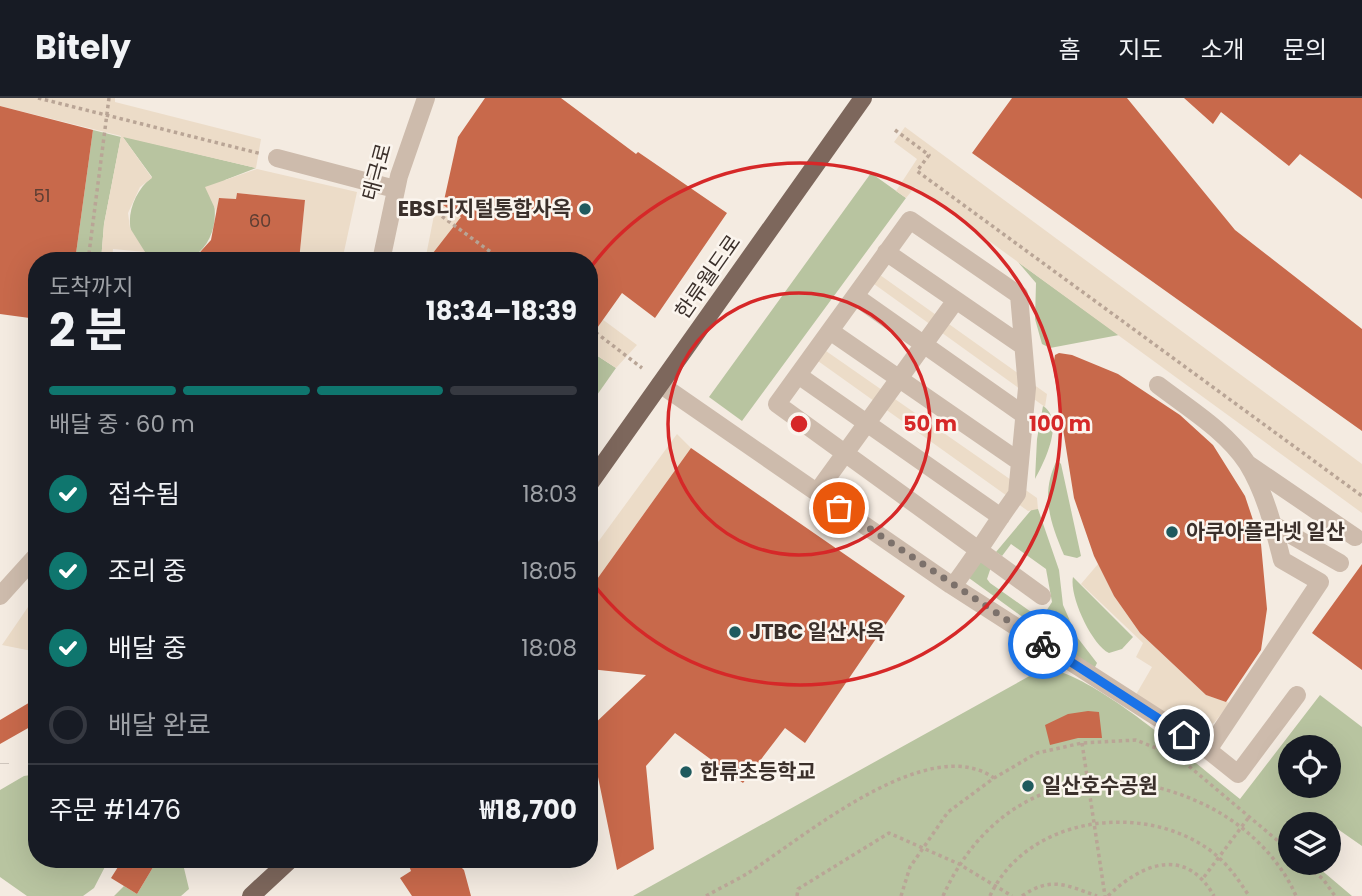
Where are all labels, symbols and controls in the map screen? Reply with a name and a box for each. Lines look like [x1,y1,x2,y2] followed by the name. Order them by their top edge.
[35,24,131,71] text: Bitely
[1058,33,1080,66] text: 홈
[1118,33,1163,66] text: 지도
[1201,33,1245,66] text: 소개
[1283,33,1327,66] text: 문의
[355,140,398,204] street label: 태극로
[33,183,51,208] house number: 51
[398,194,571,223] place label: EBS디지털통합사옥
[577,201,593,217] marker: EBS디지털통합사옥
[249,208,271,233] house number: 60
[668,229,747,325] street label: 한류월드로
[49,271,134,303] text: 도착까지
[426,293,577,329] text: 18:34–18:39
[49,298,127,362] text: 2 분
[49,408,195,440] text: 배달 중 · 60 m
[903,409,957,438] text: 50 m
[1029,409,1091,438] text: 100 m
[787,412,811,436] centre of rings
[49,475,87,513] icon: check
[108,476,180,512] text: 접수됨
[522,478,577,510] text: 18:03
[809,478,869,538] pin
[820,489,858,527] icon: bag
[1186,517,1345,546] place label: 아쿠아플라넷 일산
[1164,524,1180,540] marker: 아쿠아플라넷 일산
[49,552,87,590] icon: check
[108,553,187,589] text: 조리 중
[521,555,577,587] text: 18:05
[1008,609,1078,679] courier
[749,617,885,646] place label: JTBC 일산사옥
[727,624,743,640] marker: JTBC 일산사옥
[1024,625,1062,663] icon: bike
[49,629,87,667] icon: check
[108,630,187,666] text: 배달 중
[521,632,577,664] text: 18:08
[1154,705,1214,765] pin
[108,707,211,743] text: 배달 완료
[1165,716,1203,754] icon: home
[1278,735,1341,875] map controls
[1278,735,1341,798] button: locate
[700,757,816,786] place label: 한류초등학교
[678,764,694,780] marker: 한류초등학교
[1042,771,1158,800] place label: 일산호수공원
[1020,778,1036,794] marker: 일산호수공원
[49,792,181,828] text: 주문 #1476
[480,792,577,828] text: ₩18,700
[1278,812,1341,875] button: layers

